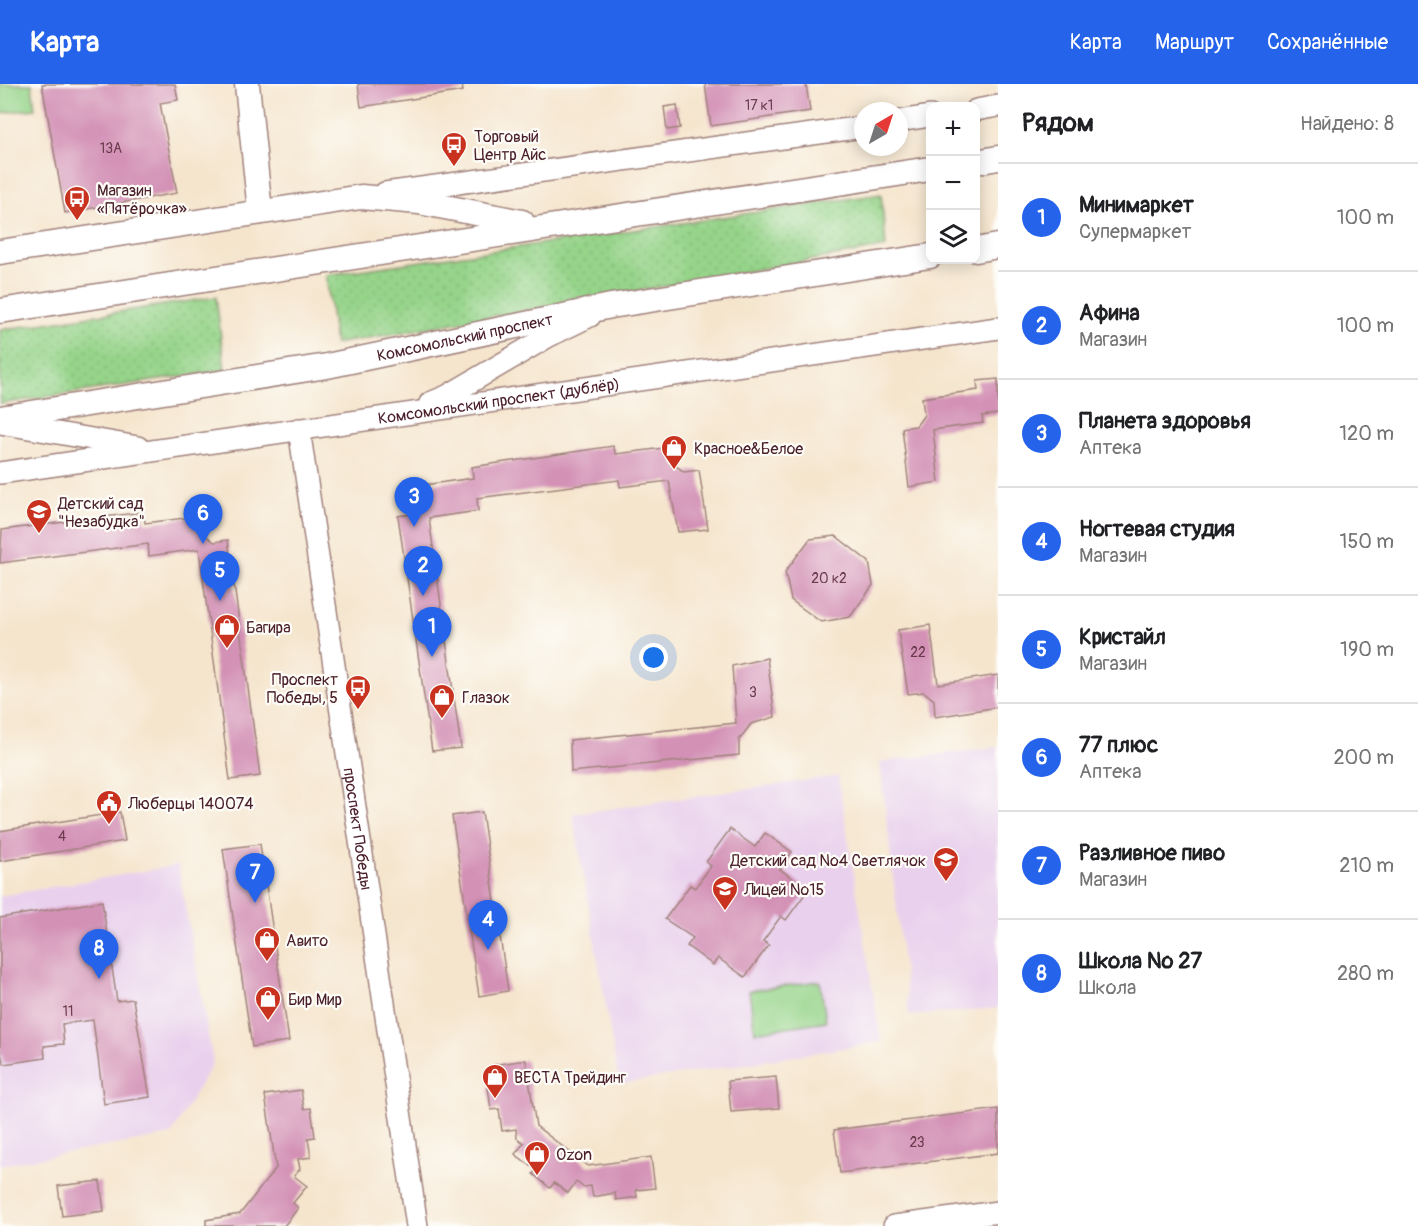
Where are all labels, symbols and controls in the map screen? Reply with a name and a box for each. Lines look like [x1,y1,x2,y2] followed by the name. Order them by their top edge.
[30,25,99,60] text: Карта
[1070,29,1122,56] text: Карта
[1155,29,1234,56] text: Маршрут
[1267,29,1388,56] text: Сохранённые
[745,97,773,114] house number: 17 к1
[854,102,908,156] north arrow
[926,102,980,264] map controls
[926,102,980,156] button: +
[1022,107,1094,139] text: Рядом
[1300,111,1394,136] text: Найдено: 8
[474,127,546,165] place label: Торговый Центр Айс
[439,130,469,168] bus stop icon: Торговый Центр Айс
[100,140,122,157] house number: 13А
[926,156,980,210] button: −
[97,181,187,219] place label: Магазин «Пятёрочка»
[62,184,92,222] bus stop icon: Магазин «Пятёрочка»
[1079,191,1194,219] text: Минимаркет
[1038,205,1045,230] text: 1
[1337,205,1394,230] text: 100 m
[926,210,980,264] button: layers
[1079,219,1191,244] text: Супермаркет
[1079,299,1140,327] text: Афина
[375,310,555,366] street label: Комсомольский проспект
[1036,313,1047,338] text: 2
[1337,313,1394,338] text: 100 m
[1079,327,1147,352] text: Магазин
[377,374,621,429] street label: Комсомольский проспект (дублёр)
[1079,407,1251,435] text: Планета здоровья
[1036,421,1047,446] text: 3
[1339,421,1394,446] text: 120 m
[659,433,689,471] shop icon: Красное&Белое
[1079,435,1142,460] text: Аптека
[694,439,803,459] place label: Красное&Белое
[394,478,434,527] pin: 3
[57,494,145,532] place label: Детский сад "Незабудка"
[184,494,222,544] pin: 6
[24,497,54,535] school or university icon: Детский сад "Незабудка"
[1079,515,1235,543] text: Ногтевая студия
[1036,529,1047,554] text: 4
[1340,529,1394,554] text: 150 m
[1079,543,1147,568] text: Магазин
[404,546,442,596] pin: 2
[200,552,240,601] pin: 5
[811,570,847,587] house number: 20 к2
[412,608,452,657] pin: 1
[212,612,242,650] shop icon: Багира
[246,618,291,638] place label: Багира
[1079,623,1166,651] text: Кристайл
[1036,637,1047,662] text: 5
[1340,637,1394,662] text: 190 m
[639,643,668,672] your location
[910,644,926,661] house number: 22
[1079,651,1147,676] text: Магазин
[267,670,338,708] place label: Проспект Победы, 5
[343,673,373,711] bus stop icon: Проспект Победы, 5
[427,682,457,720] shop icon: Глазок
[749,684,757,701] house number: 3
[462,688,510,708] place label: Глазок
[1079,731,1158,759] text: 77 плюс
[1036,745,1047,770] text: 6
[1333,745,1394,770] text: 200 m
[1079,759,1142,784] text: Аптека
[338,766,376,891] street label: проспект Победы
[94,788,124,826] public building icon: Люберцы 140074
[127,794,254,814] place label: Люберцы 140074
[58,828,66,845] house number: 4
[1079,839,1225,867] text: Разливное пиво
[931,845,961,883] school or university icon: Детский сад №4 Светлячок
[730,851,926,871] place label: Детский сад №4 Светлячок
[1036,853,1047,878] text: 7
[1339,853,1394,878] text: 210 m
[236,854,274,903] pin: 7
[1079,867,1147,892] text: Магазин
[710,874,740,912] school or university icon: Лицей №15
[743,880,824,900] place label: Лицей №15
[468,900,508,950] pin: 4
[252,925,282,963] shop icon: Авито
[80,930,118,979] pin: 8
[286,931,328,951] place label: Авито
[1079,947,1202,975] text: Школа № 27
[1036,961,1047,986] text: 8
[1337,961,1394,986] text: 280 m
[1079,975,1136,1000] text: Школа
[253,984,283,1022] shop icon: Бир Мир
[288,990,342,1010] place label: Бир Мир
[63,1003,73,1020] house number: 11
[480,1062,510,1100] shop icon: ВЕСТА Трейдинг
[514,1068,627,1088] place label: ВЕСТА Трейдинг
[909,1134,925,1151] house number: 23
[522,1139,552,1177] shop icon: Ozon
[556,1145,592,1165] place label: Ozon

